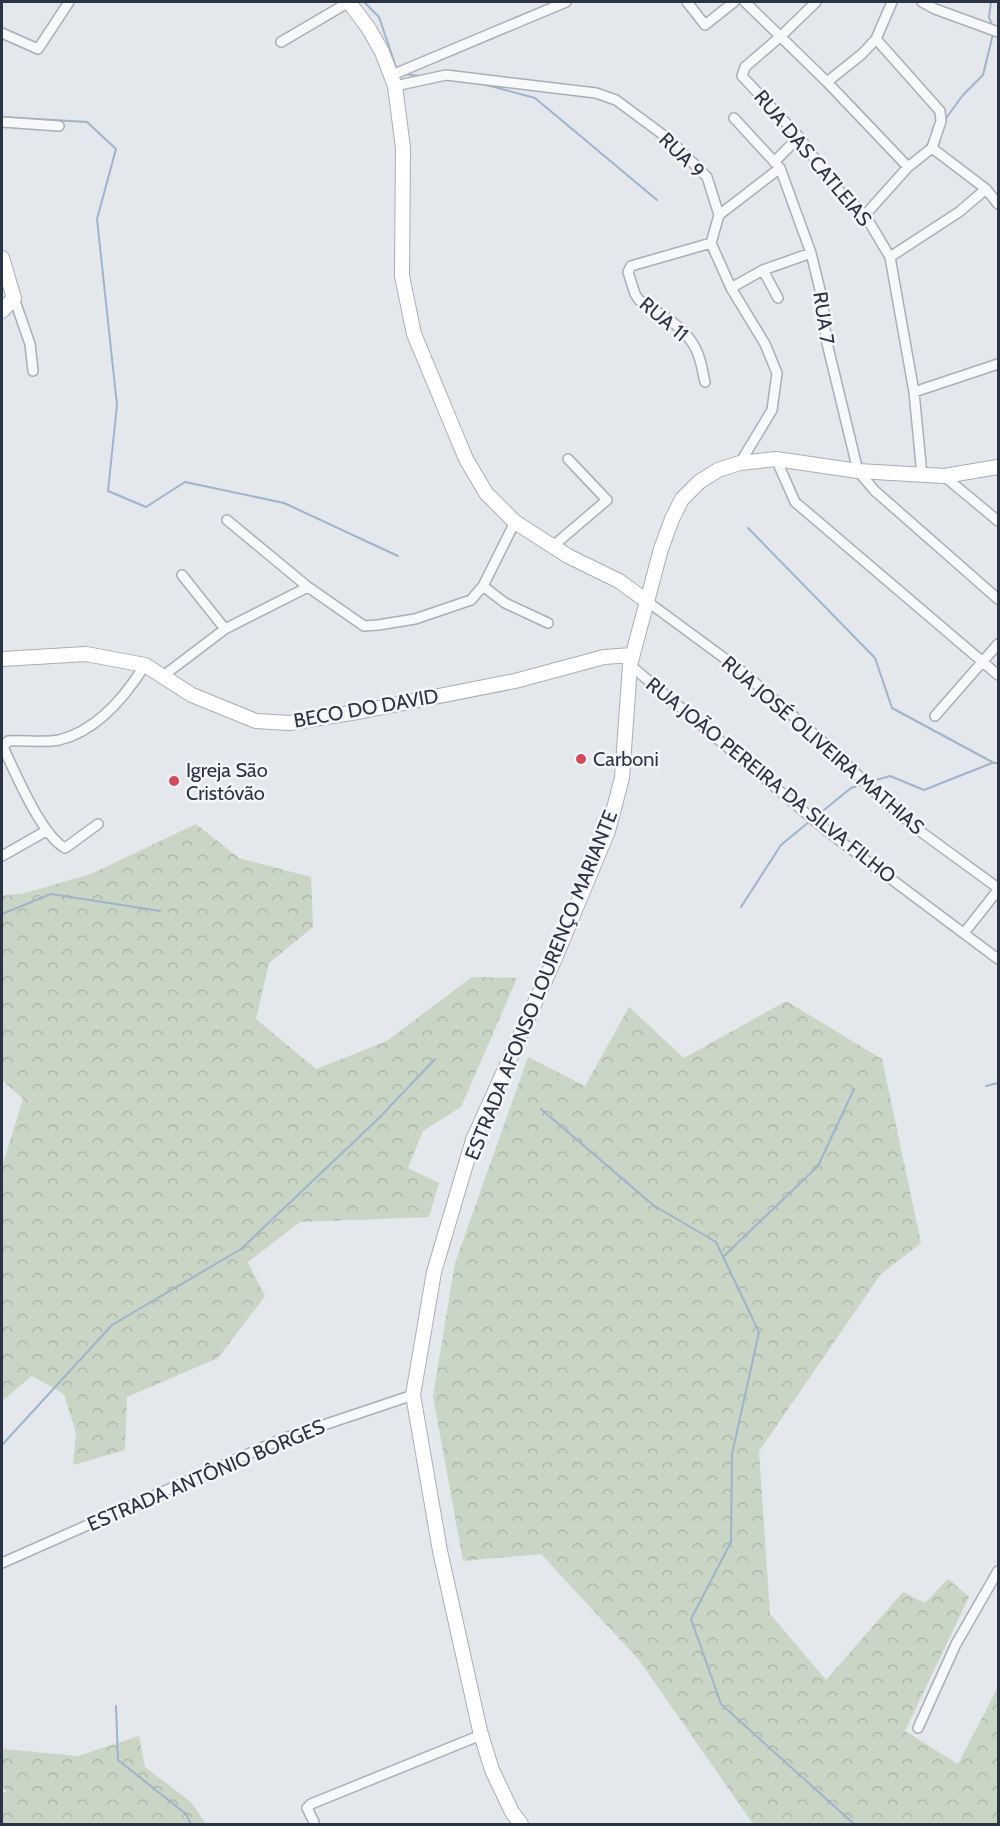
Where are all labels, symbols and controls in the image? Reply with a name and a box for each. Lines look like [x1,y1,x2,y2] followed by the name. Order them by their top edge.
[749,85,877,231] street label: RUA DAS CATLEIAS
[654,127,710,183] street label: RUA 9
[808,290,840,346] street label: RUA 7
[635,292,693,346] street label: RUA 11
[717,651,929,840] street label: RUA JOSÉ OLIVEIRA MATHIAS
[641,672,901,888] street label: RUA JOÃO PEREIRA DA SILVA FILHO
[292,683,440,733] street label: BECO DO DAVID
[593,747,659,771] place label: Carboni
[574,752,588,766] marker: Carboni
[186,758,268,805] place label: Igreja São Cristóvão
[167,774,181,788] marker: Igreja São Cristóvão
[460,807,622,1163] street label: ESTRADA AFONSO LOURENÇO MARIANTE
[84,1414,329,1536] street label: ESTRADA ANTÔNIO BORGES

